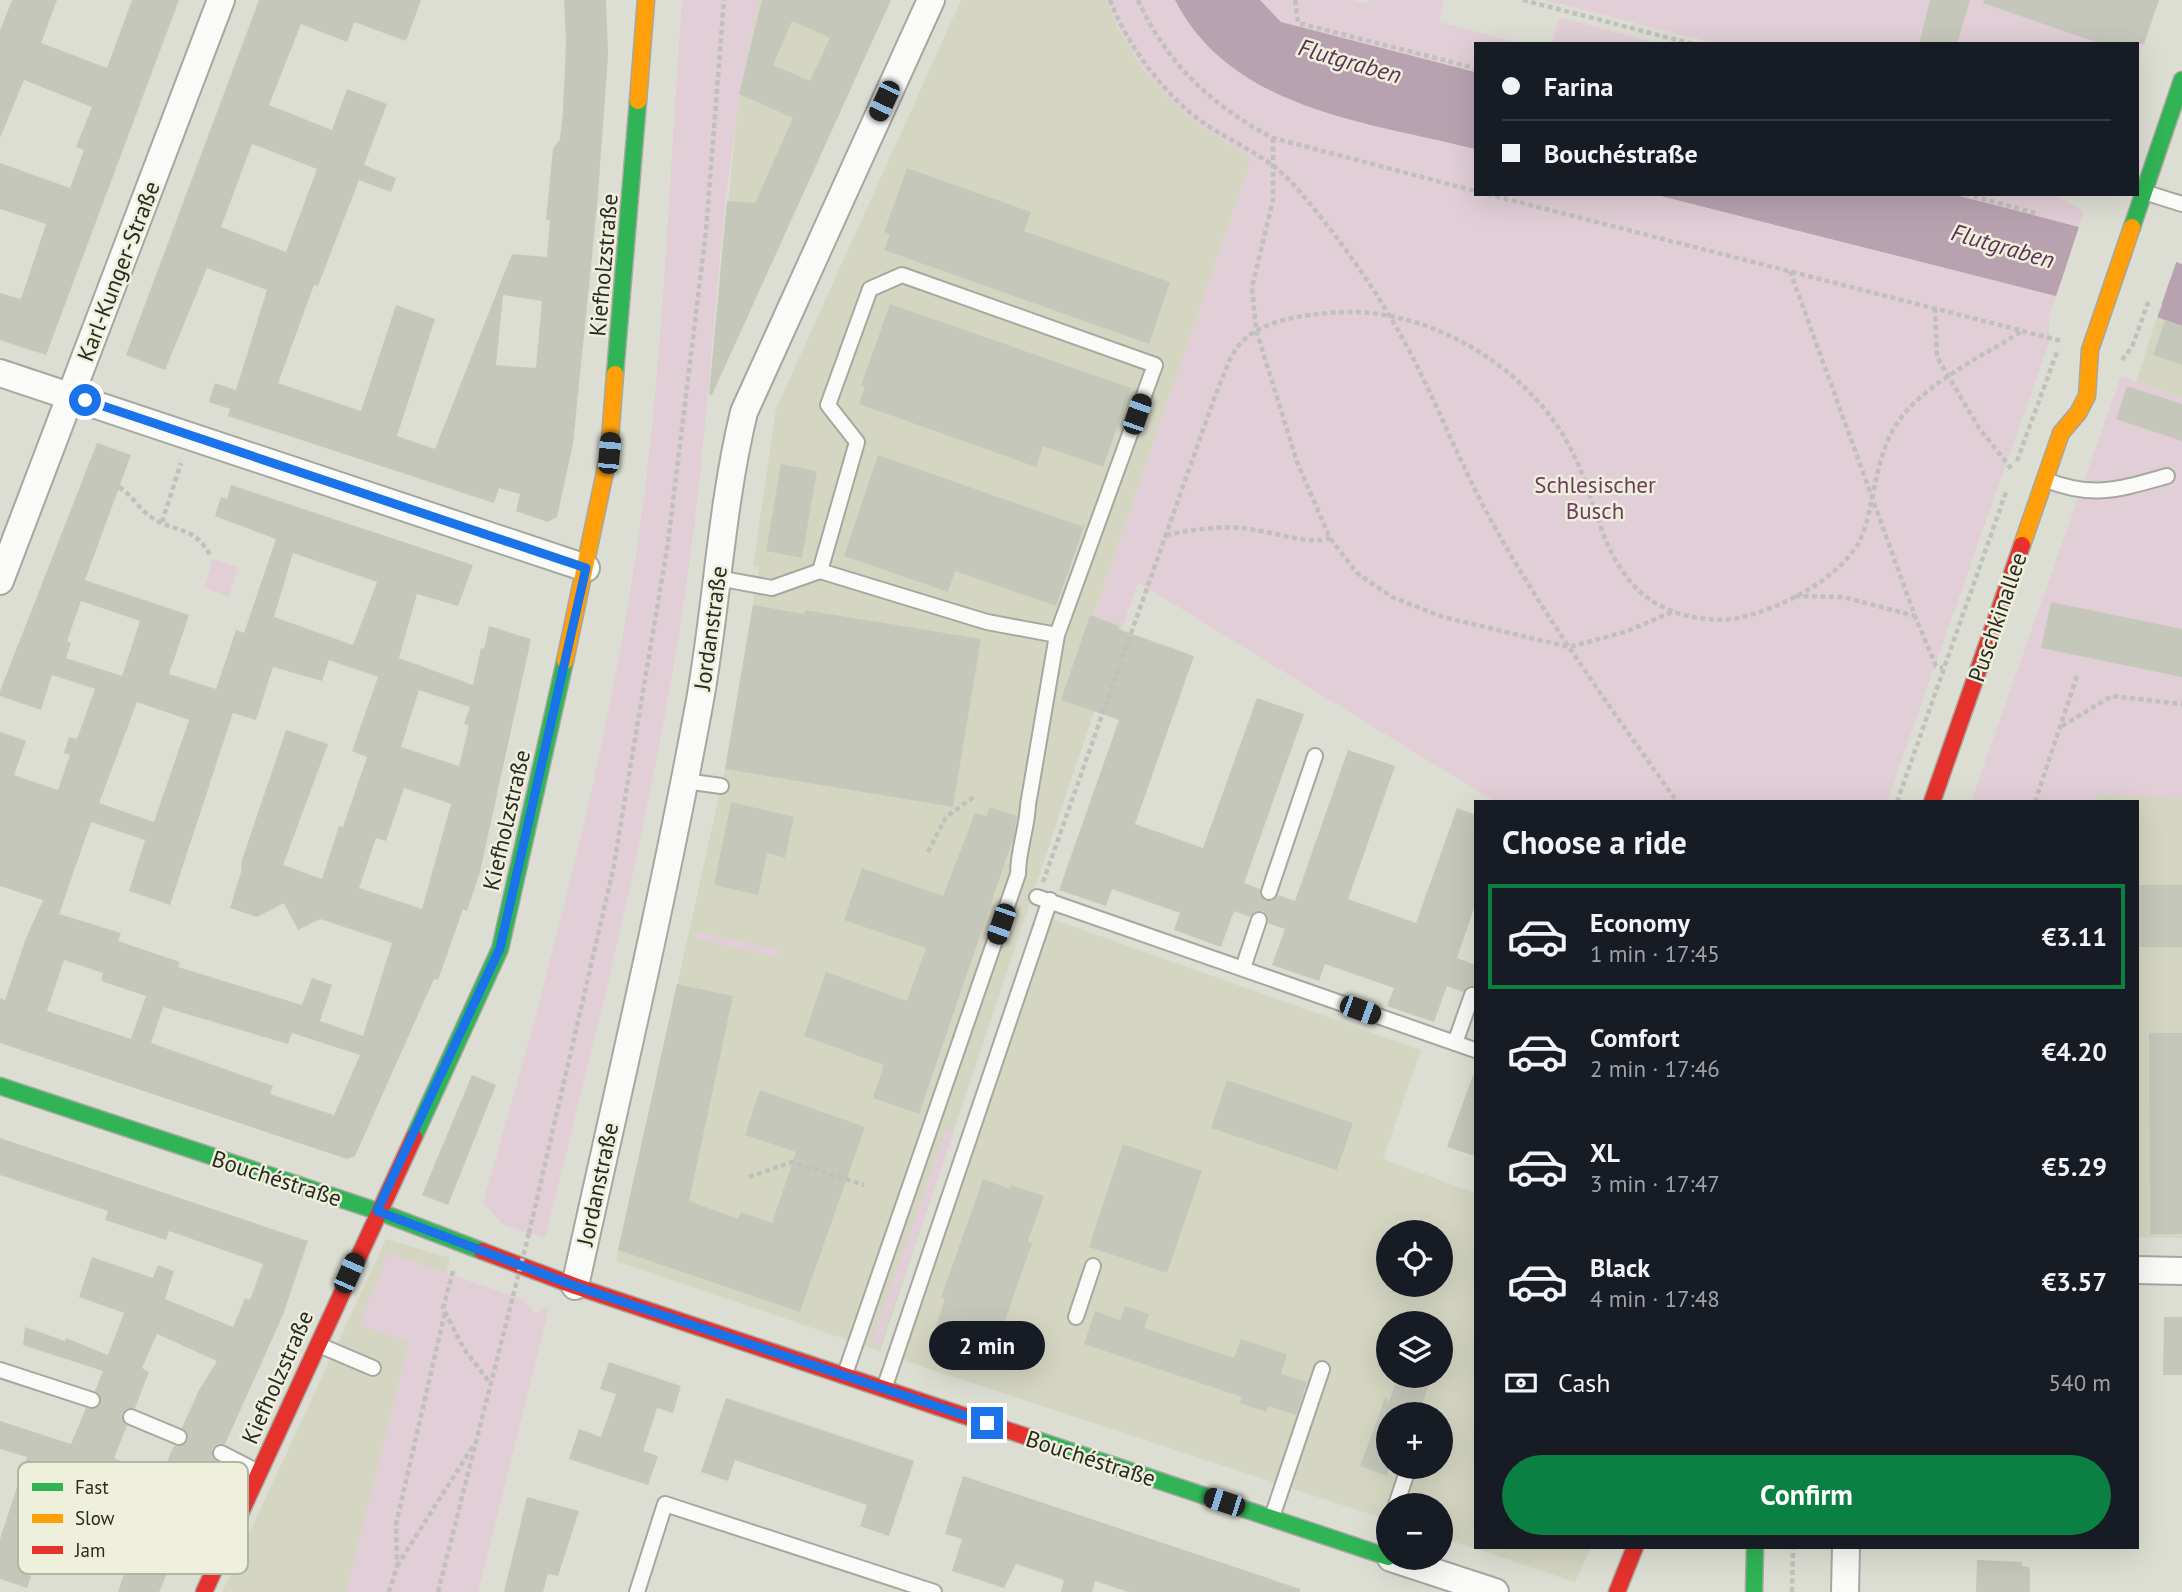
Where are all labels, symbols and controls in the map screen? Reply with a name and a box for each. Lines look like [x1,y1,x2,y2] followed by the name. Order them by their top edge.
[1295,32,1405,90] water label: Flutgraben
[1544,70,1613,103] text: Farina
[866,78,903,124] car
[1544,137,1698,170] text: Bouchéstraße
[70,177,166,365] street label: Karl-Kunger-Straße
[582,192,624,338] street label: Kiefholzstraße
[1948,217,2058,275] water label: Flutgraben
[69,384,101,416] route start
[1121,391,1154,437] car
[597,431,622,475] car
[1534,470,1656,525] park label: Schlesischer Busch
[1961,549,2033,685] street label: Puschkinallee
[687,564,733,693] street label: Jordanstraße
[476,747,536,893] street label: Kiefholzstraße
[1502,821,1687,863] text: Choose a ride
[985,901,1018,947] car
[1506,905,1569,968] icon: car
[1590,906,1690,939] text: Economy
[2042,920,2107,953] text: €3.11
[1590,939,1720,968] text: 1 min · 17:45
[1337,993,1384,1027] car
[1506,1020,1569,1083] icon: car
[1590,1021,1680,1054] text: Comfort
[2042,1035,2107,1068] text: €4.20
[1590,1054,1720,1083] text: 2 min · 17:46
[570,1120,624,1249] street label: Jordanstraße
[1506,1135,1569,1198] icon: car
[1590,1136,1620,1169] text: XL
[208,1143,346,1213] street label: Bouchéstraße
[2042,1150,2107,1183] text: €5.29
[1590,1169,1720,1198] text: 3 min · 17:47
[1376,1220,1453,1570] map controls
[1376,1220,1453,1297] button: locate
[331,1250,368,1296] car
[1506,1250,1569,1313] icon: car
[1590,1251,1650,1284] text: Black
[2042,1265,2107,1298] text: €3.57
[1590,1284,1720,1313] text: 4 min · 17:48
[235,1306,319,1448] street label: Kiefholzstraße
[1376,1311,1453,1388] button: layers
[929,1322,1045,1370] callout: 2 min
[959,1331,1015,1360] text: 2 min
[1502,1364,1540,1402] icon: cash
[1558,1366,1610,1399] text: Cash
[2049,1368,2111,1397] text: 540 m
[1376,1402,1453,1479] button: +
[971,1407,1003,1439] route end
[1022,1423,1160,1493] street label: Bouchéstraße
[1502,1455,2111,1535] button: Confirm
[18,1462,248,1574] legend
[75,1475,109,1499] text: Fast
[1201,1486,1248,1518] car
[1376,1493,1453,1570] button: −
[75,1506,115,1530] text: Slow
[74,1538,105,1562] text: Jam

